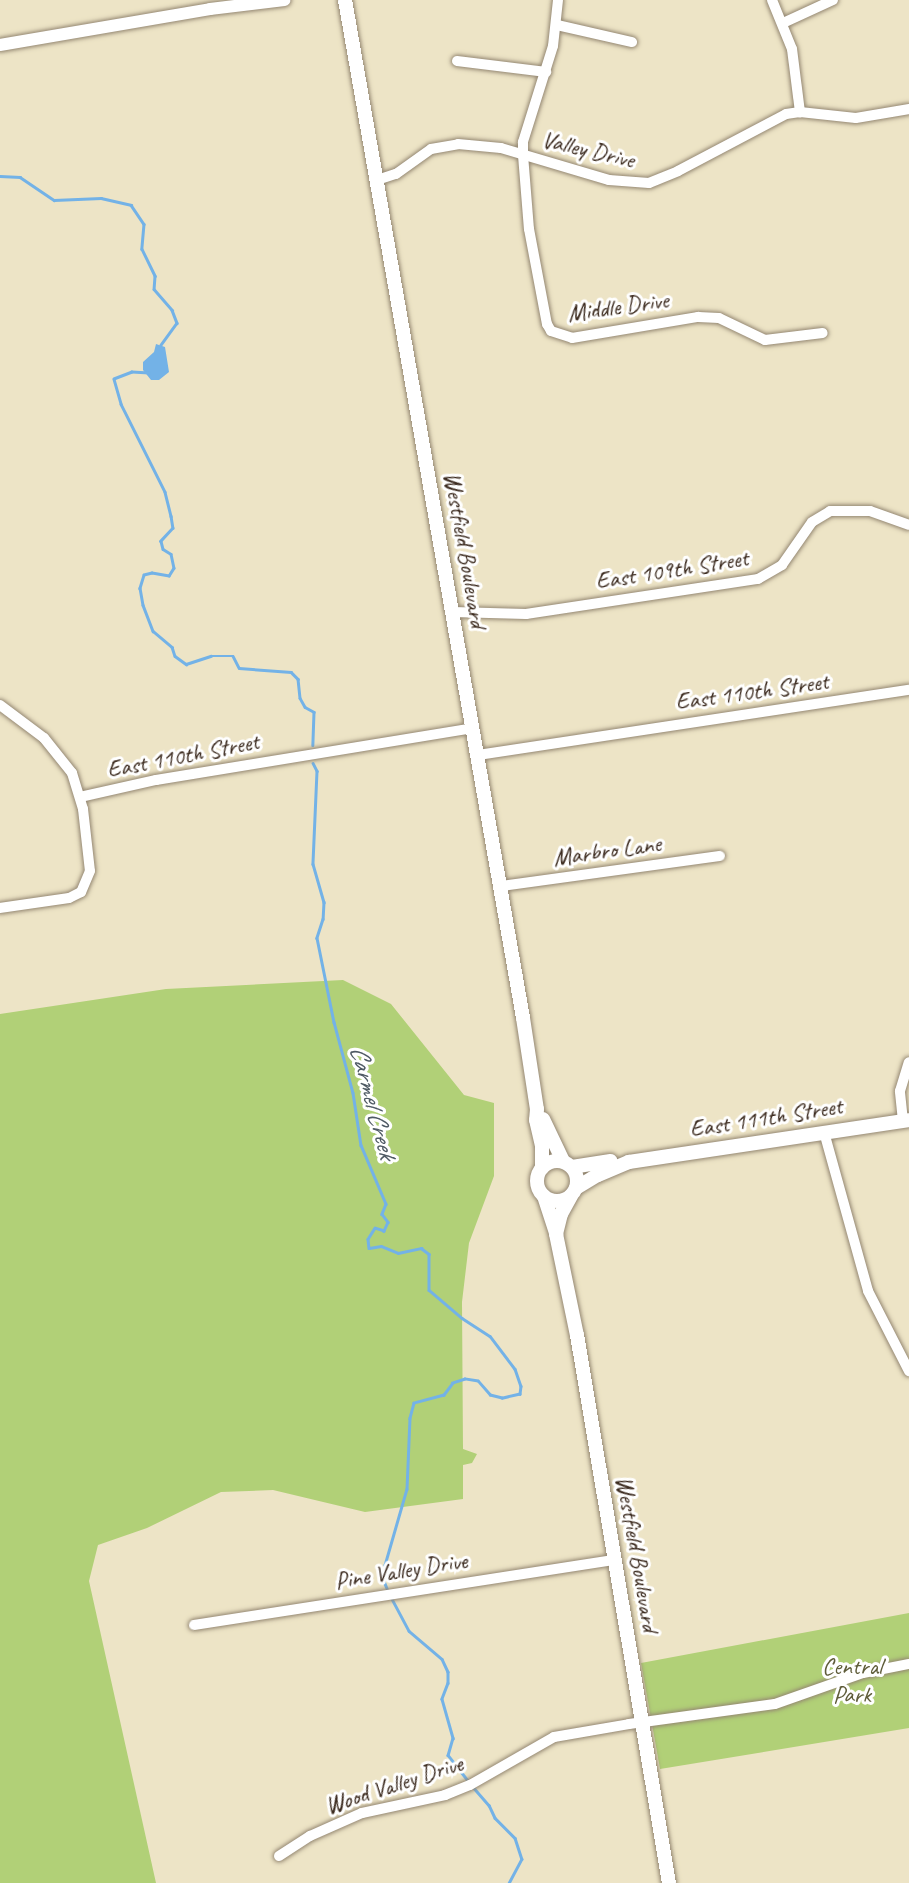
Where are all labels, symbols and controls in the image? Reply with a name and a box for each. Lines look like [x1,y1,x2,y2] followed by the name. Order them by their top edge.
[539,125,637,175] street label: Valley Drive
[566,286,670,328] street label: Middle Drive
[437,470,493,630] street label: Westfield Boulevard
[593,544,751,596] street label: East 109th Street
[674,667,830,717] street label: East 110th Street
[104,727,262,785] street label: East 110th Street
[551,829,663,873] street label: Marbro Lane
[343,1042,403,1162] water label: Carmel Creek
[687,1092,845,1144] street label: East 111th Street
[609,1474,665,1634] street label: Westfield Boulevard
[332,1546,470,1596] street label: Pine Valley Drive
[822,1653,882,1709] park label: Central Park
[321,1749,467,1821] street label: Wood Valley Drive

